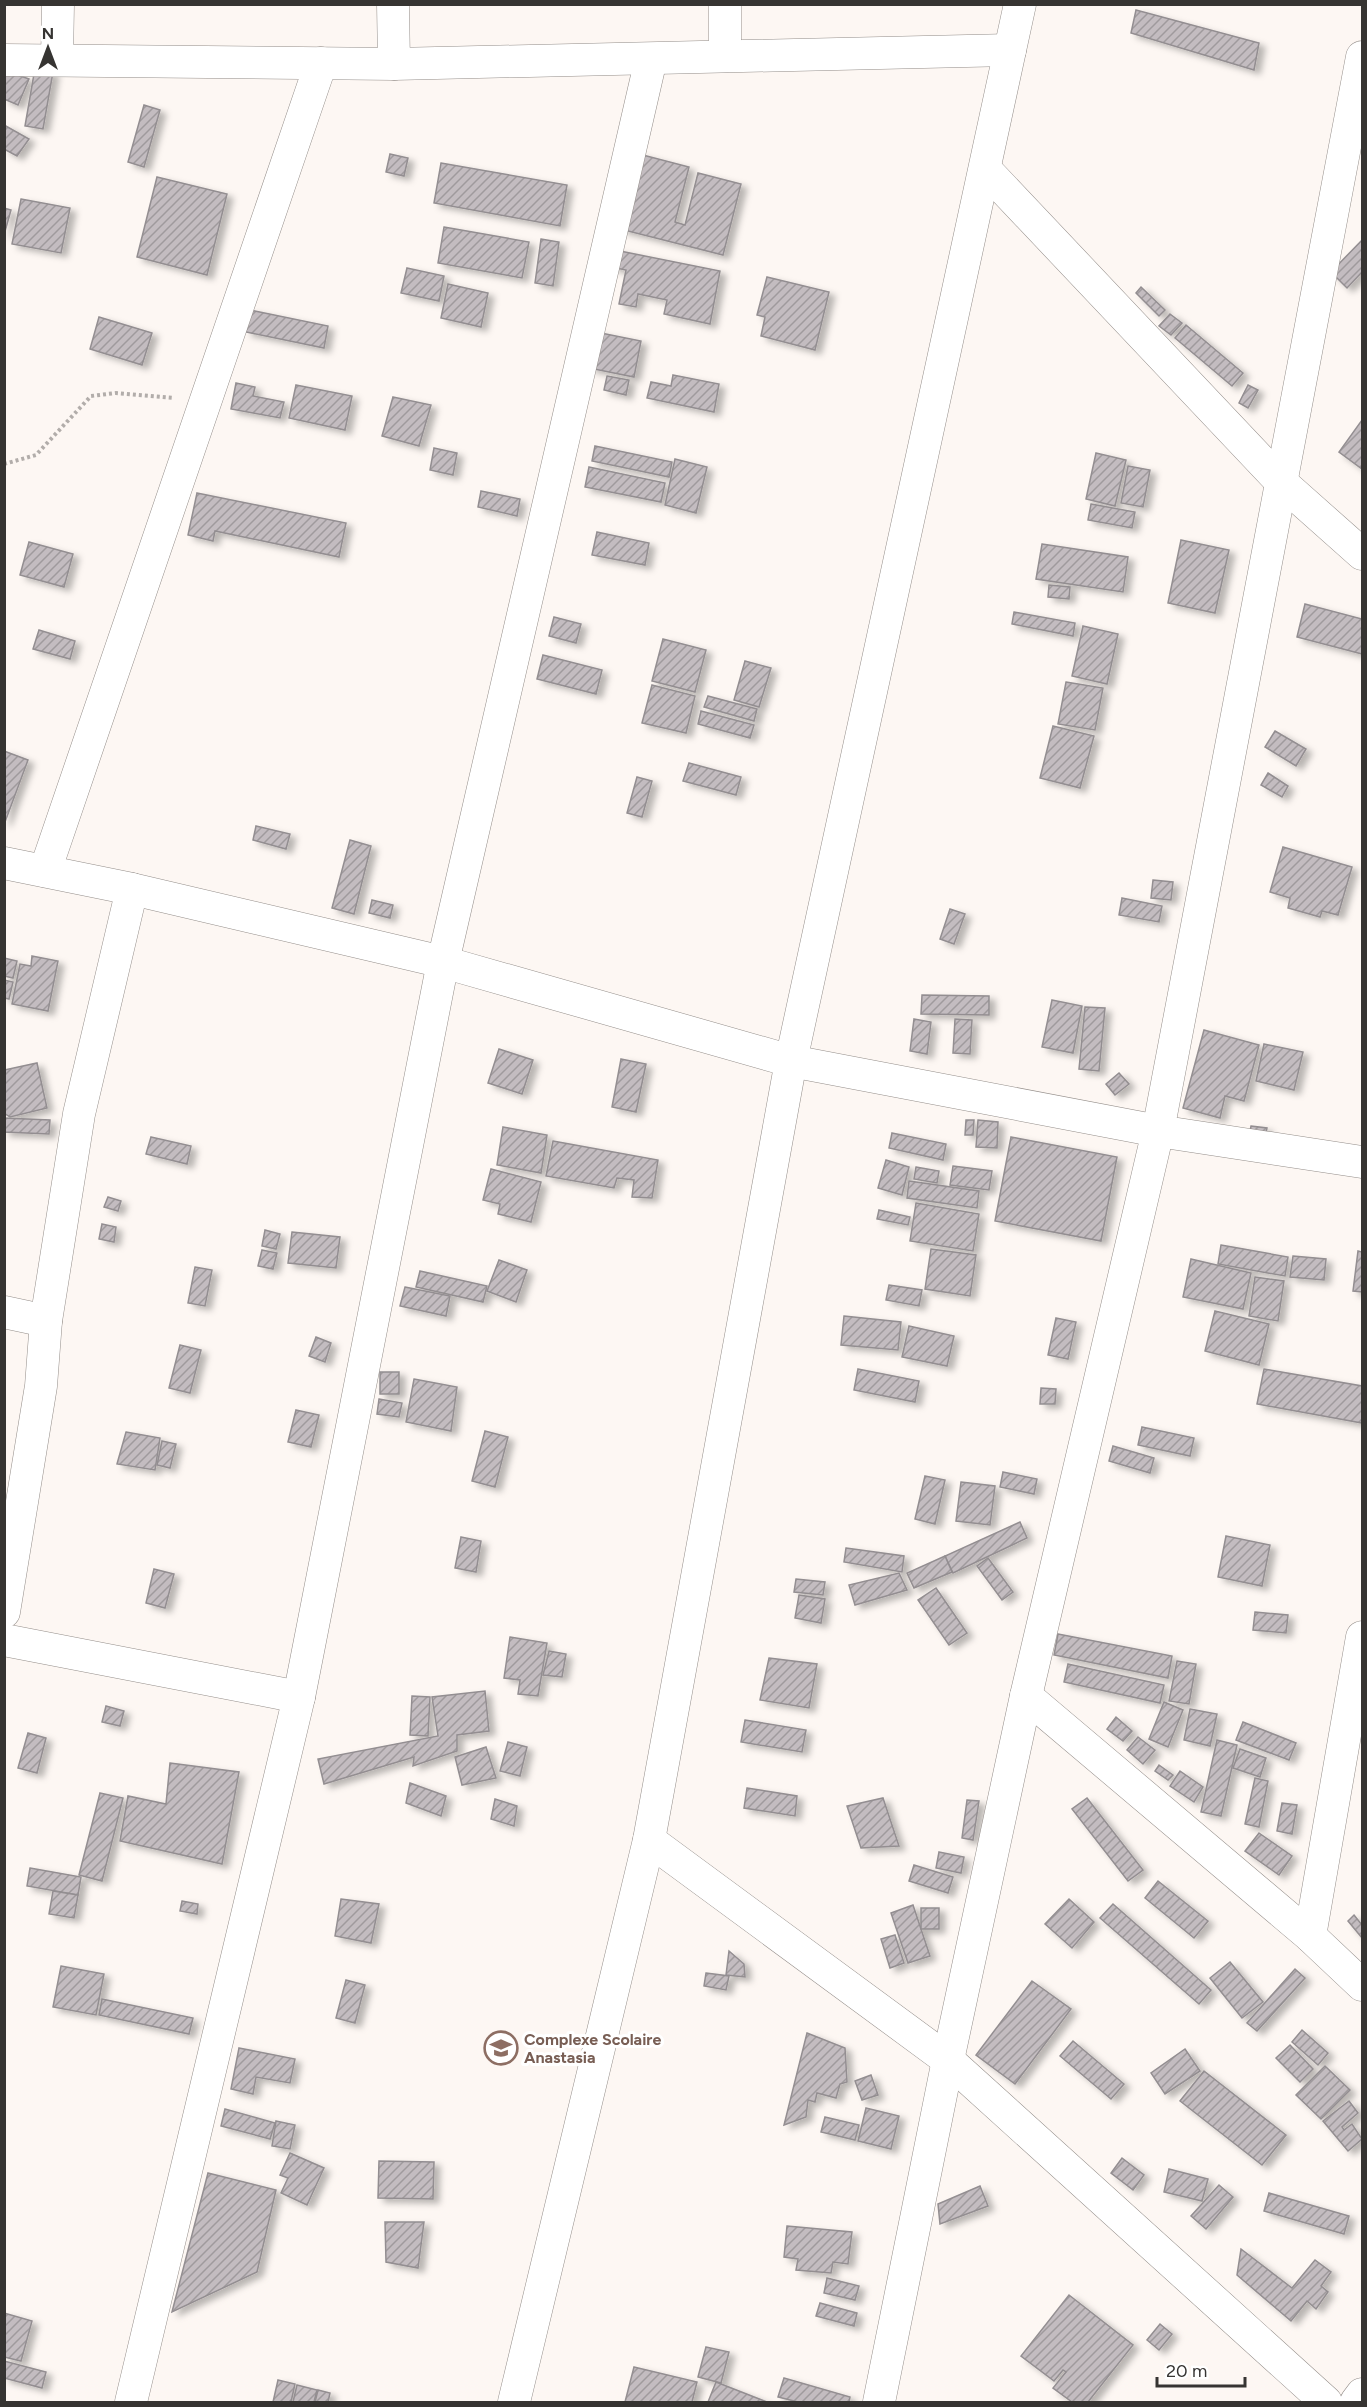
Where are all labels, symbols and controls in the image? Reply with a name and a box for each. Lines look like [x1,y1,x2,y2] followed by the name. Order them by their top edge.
[18,18,78,78] north arrow
[42,24,54,43] text: N
[483,2030,519,2066] school or university icon: Complexe Scolaire Anastasia
[524,2030,661,2067] place label: Complexe Scolaire Anastasia
[1157,2350,1246,2388] scale bar
[1166,2360,1207,2382] text: 20 m

